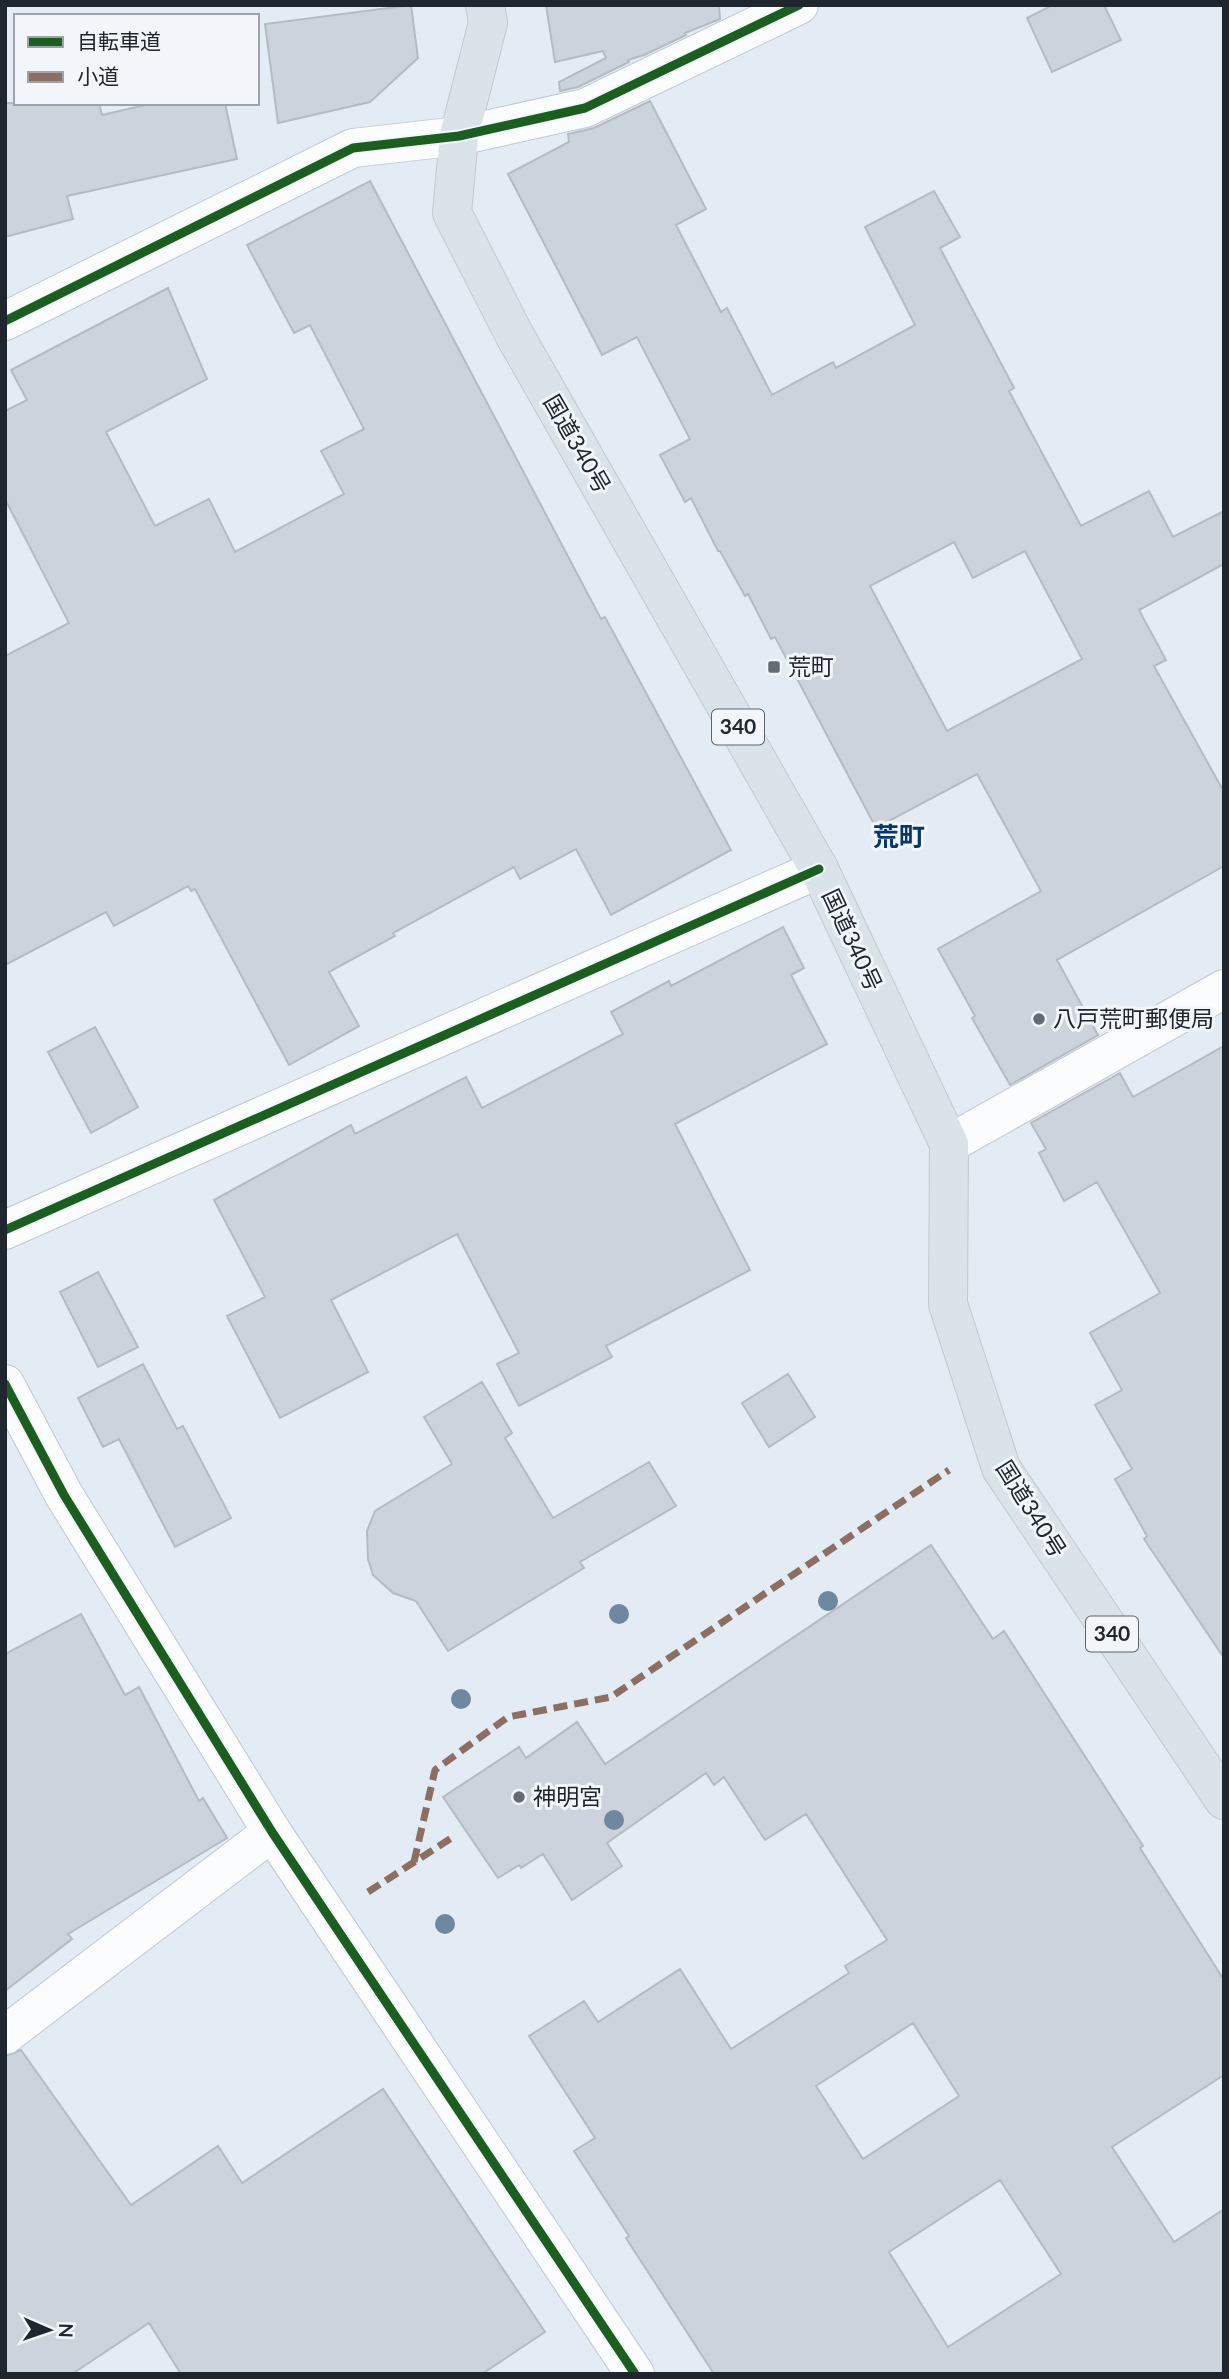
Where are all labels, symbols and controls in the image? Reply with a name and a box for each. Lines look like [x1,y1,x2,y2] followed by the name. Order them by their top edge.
[14,14,259,105] legend
[77,28,161,53] text: 自転車道
[77,63,119,88] text: 小道
[538,389,617,498] street label: 国道340号
[788,652,834,680] place label: 荒町
[766,659,782,675] marker: 荒町
[712,710,764,744] road number: 340
[873,820,925,852] district label: 荒町
[817,884,889,995] street label: 国道340号
[1053,1004,1214,1032] place label: 八戸荒町郵便局
[1031,1011,1047,1027] marker: 八戸荒町郵便局
[991,1455,1073,1562] street label: 国道340号
[1086,1616,1138,1652] road number: 340
[533,1782,602,1810] place label: 神明宮
[511,1789,527,1805] marker: 神明宮
[14,2295,84,2365] north arrow
[55,2323,78,2338] text: N

